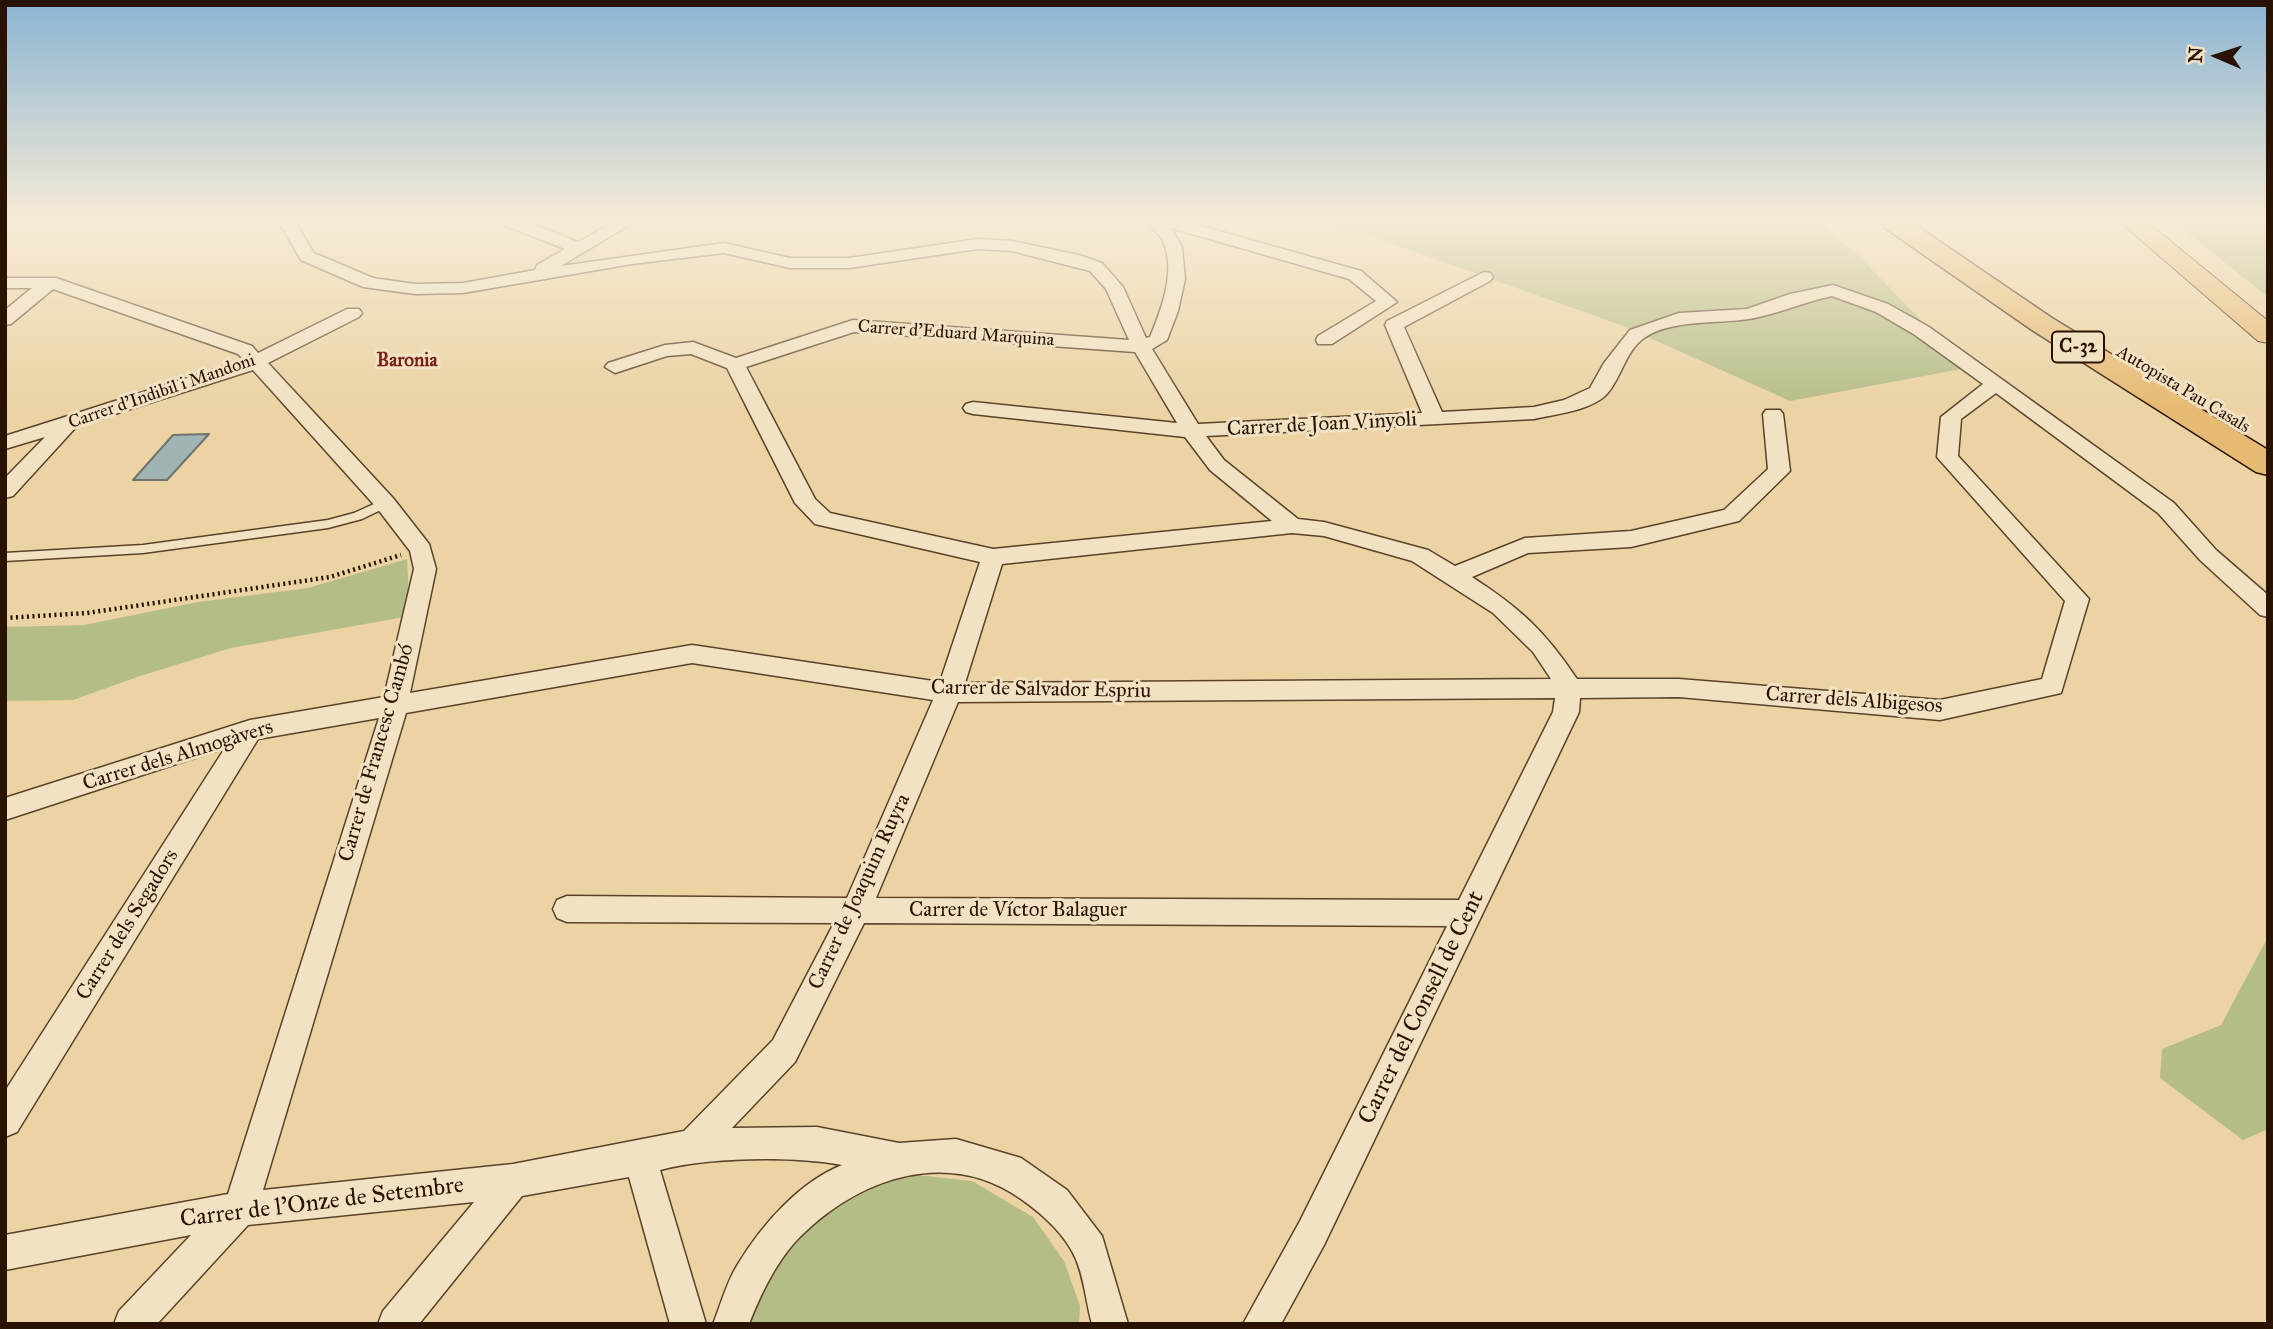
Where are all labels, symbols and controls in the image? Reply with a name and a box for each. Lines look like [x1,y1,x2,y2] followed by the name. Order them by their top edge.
[2182,21,2252,91] north arrow
[2184,46,2207,64] text: N
[857,316,1055,352] street label: Carrer d'Eduard Marquina
[2052,332,2104,362] road number: C-32
[2112,342,2254,438] street label: Autopista Pau Casals
[66,350,258,434] street label: Carrer d'Indibil i Mandoni
[377,350,437,372] district label: Baronia
[1226,407,1418,443] street label: Carrer de Joan Vinyoli
[334,641,420,865] street label: Carrer de Francesc Cambó
[931,675,1151,705] street label: Carrer de Salvador Espriu
[1765,682,1943,720] street label: Carrer dels Albigesos
[80,715,276,797] street label: Carrer dels Almogàvers
[804,790,916,994] street label: Carrer de Joaquim Ruyra
[71,845,185,1005] street label: Carrer dels Segadors
[1353,887,1491,1129] street label: Carrer del Consell de Cent
[909,898,1127,924] street label: Carrer de Víctor Balaguer
[178,1171,466,1235] street label: Carrer de l'Onze de Setembre

